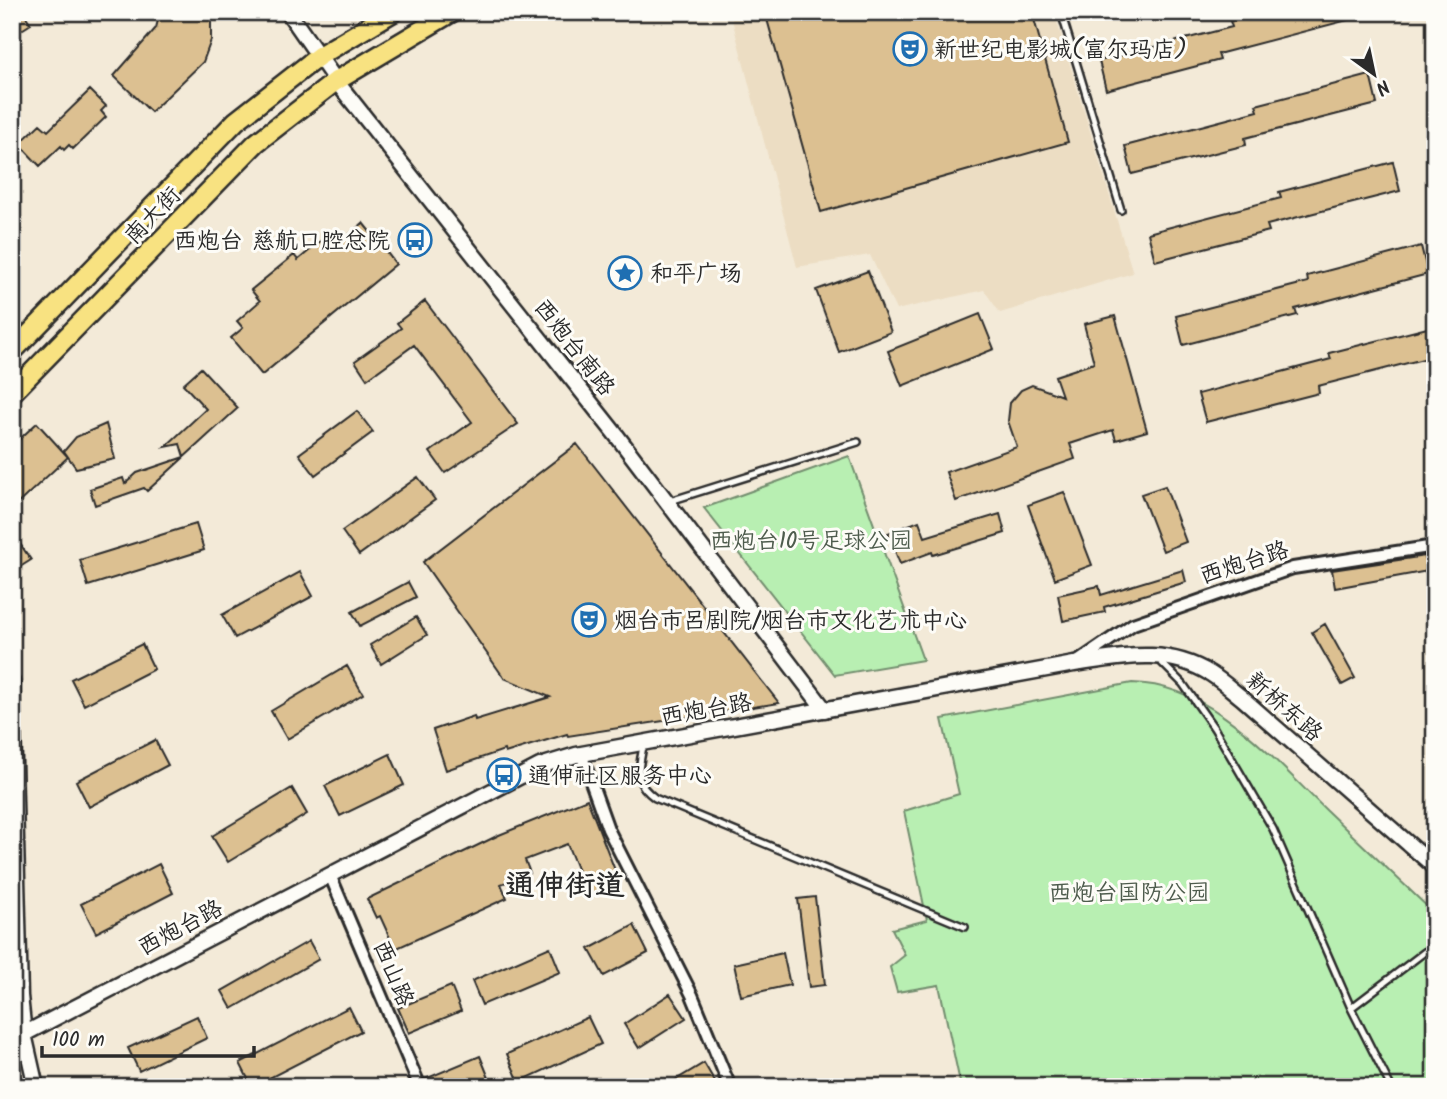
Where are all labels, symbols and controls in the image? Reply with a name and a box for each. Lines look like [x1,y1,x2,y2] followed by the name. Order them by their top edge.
[891,30,929,68] theatre icon: 新世纪电影城(富尔玛店)
[934,33,1187,69] place label: 新世纪电影城(富尔玛店)
[1338,38,1408,108] north arrow
[1369,71,1395,102] text: N
[117,179,190,254] street label: 南大街
[396,221,434,259] bus stop icon: 西炮台 慈航口腔总院
[174,224,390,260] place label: 西炮台 慈航口腔总院
[606,254,644,292] place icon: 和平广场
[650,257,742,293] place label: 和平广场
[524,292,623,405] street label: 西炮台南路
[710,524,912,560] park label: 西炮台10号足球公园
[1195,533,1294,595] street label: 西炮台路
[570,601,608,639] theatre icon: 烟台市吕剧院/烟台市文化艺术中心
[614,604,967,640] place label: 烟台市吕剧院/烟台市文化艺术中心
[1237,664,1330,751] street label: 新桥东路
[658,685,755,737] street label: 西炮台路
[485,756,523,794] bus stop icon: 通伸社区服务中心
[528,759,712,795] place label: 通伸社区服务中心
[505,863,625,911] district label: 通伸街道
[1049,876,1210,912] park label: 西炮台国防公园
[132,891,230,966] street label: 西炮台路
[362,935,422,1013] street label: 西山路
[42,1015,254,1059] scale bar
[52,1024,105,1057] text: 100 m

